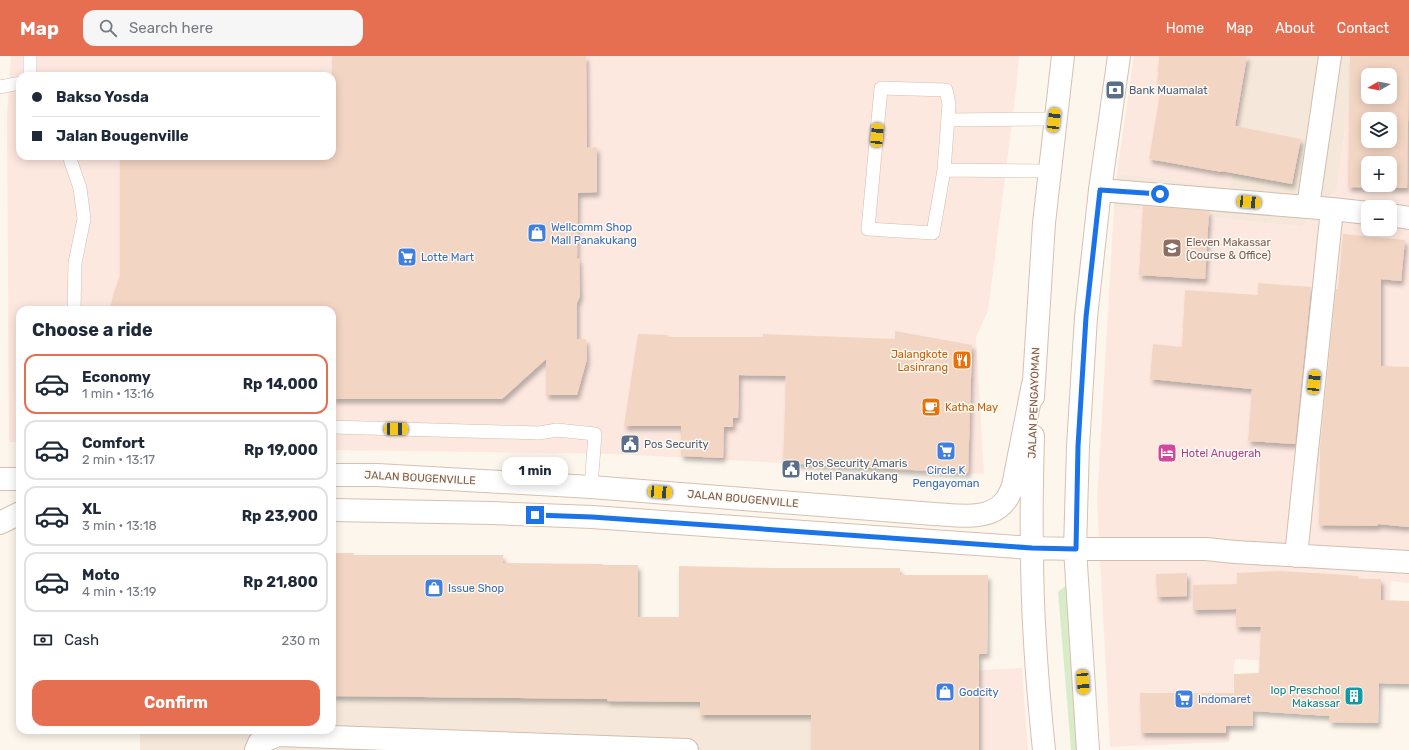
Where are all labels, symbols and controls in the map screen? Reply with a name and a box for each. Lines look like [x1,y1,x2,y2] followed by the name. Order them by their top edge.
[83,10,363,46] search box
[20,17,59,40] text: Map
[97,17,119,39] icon: search
[129,19,213,37] text: Search here
[1166,20,1204,37] text: Home
[1226,20,1253,37] text: Map
[1275,20,1315,37] text: About
[1337,20,1389,37] text: Contact
[1361,68,1397,104] north arrow
[1361,68,1397,236] map controls
[1104,79,1126,101] bank icon: Bank Muamalat
[1129,84,1208,97] place label: Bank Muamalat
[56,88,149,106] text: Bakso Yosda
[1047,107,1061,133] car
[1361,112,1397,148] button: layers
[870,123,884,147] car
[56,127,189,145] text: Jalan Bougenville
[1361,156,1397,192] button: +
[1151,185,1169,203] route start
[1237,195,1261,209] car
[1361,200,1397,236] button: −
[551,221,637,247] place label: Wellcomm Shop Mall Panakukang
[526,222,548,244] shop icon: Wellcomm Shop Mall Panakukang
[1186,236,1271,262] place label: Eleven Makassar (Course & Office)
[1161,237,1183,259] school or university icon: Eleven Makassar (Course & Office)
[396,246,418,268] supermarket icon: Lotte Mart
[421,251,475,264] place label: Lotte Mart
[32,319,153,341] text: Choose a ride
[1026,347,1042,459] street label: JALAN PENGAYOMAN
[891,348,948,374] place label: Jalangkote Lasinrang
[951,349,973,371] restaurant icon: Jalangkote Lasinrang
[34,366,70,402] icon: car
[82,368,151,386] text: Economy
[1307,369,1321,395] car
[243,375,318,393] text: Rp 14,000
[82,386,154,401] text: 1 min · 13:16
[920,396,942,418] cafe icon: Katha May
[945,401,998,414] place label: Katha May
[384,423,408,435] car
[34,432,70,468] icon: car
[619,433,641,455] public building icon: Pos Security
[82,434,145,452] text: Comfort
[644,438,709,451] place label: Pos Security
[935,440,957,462] supermarket icon: Circle K Pengayoman
[244,441,318,459] text: Rp 19,000
[1156,442,1178,464] hotel icon: Hotel Anugerah
[1181,447,1261,460] place label: Hotel Anugerah
[82,452,155,467] text: 2 min · 13:17
[502,457,568,485] callout: 1 min
[805,457,908,483] place label: Pos Security Amaris Hotel Panakukang
[780,458,802,480] public building icon: Pos Security Amaris Hotel Panakukang
[518,463,552,478] text: 1 min
[912,464,980,490] place label: Circle K Pengayoman
[364,469,476,487] street label: JALAN BOUGENVILLE
[648,485,672,499] car
[687,488,800,510] street label: JALAN BOUGENVILLE
[34,498,70,534] icon: car
[82,500,101,518] text: XL
[526,506,544,524] route end
[242,507,318,525] text: Rp 23,900
[82,518,157,533] text: 3 min · 13:18
[34,564,70,600] icon: car
[82,566,120,584] text: Moto
[243,573,318,591] text: Rp 21,800
[423,577,445,599] shop icon: Issue Shop
[448,582,504,595] place label: Issue Shop
[82,584,156,599] text: 4 min · 13:19
[32,629,54,651] icon: cash
[64,631,99,649] text: Cash
[282,633,320,648] text: 230 m
[1076,670,1090,694] car
[32,680,320,726] button: Confirm
[934,681,956,703] shop icon: Godcity
[1270,684,1341,710] place label: Iop Preschool Makassar
[1343,685,1365,707] building icon: Iop Preschool Makassar
[959,686,998,699] place label: Godcity
[1173,688,1195,710] supermarket icon: Indomaret
[1198,693,1252,706] place label: Indomaret

